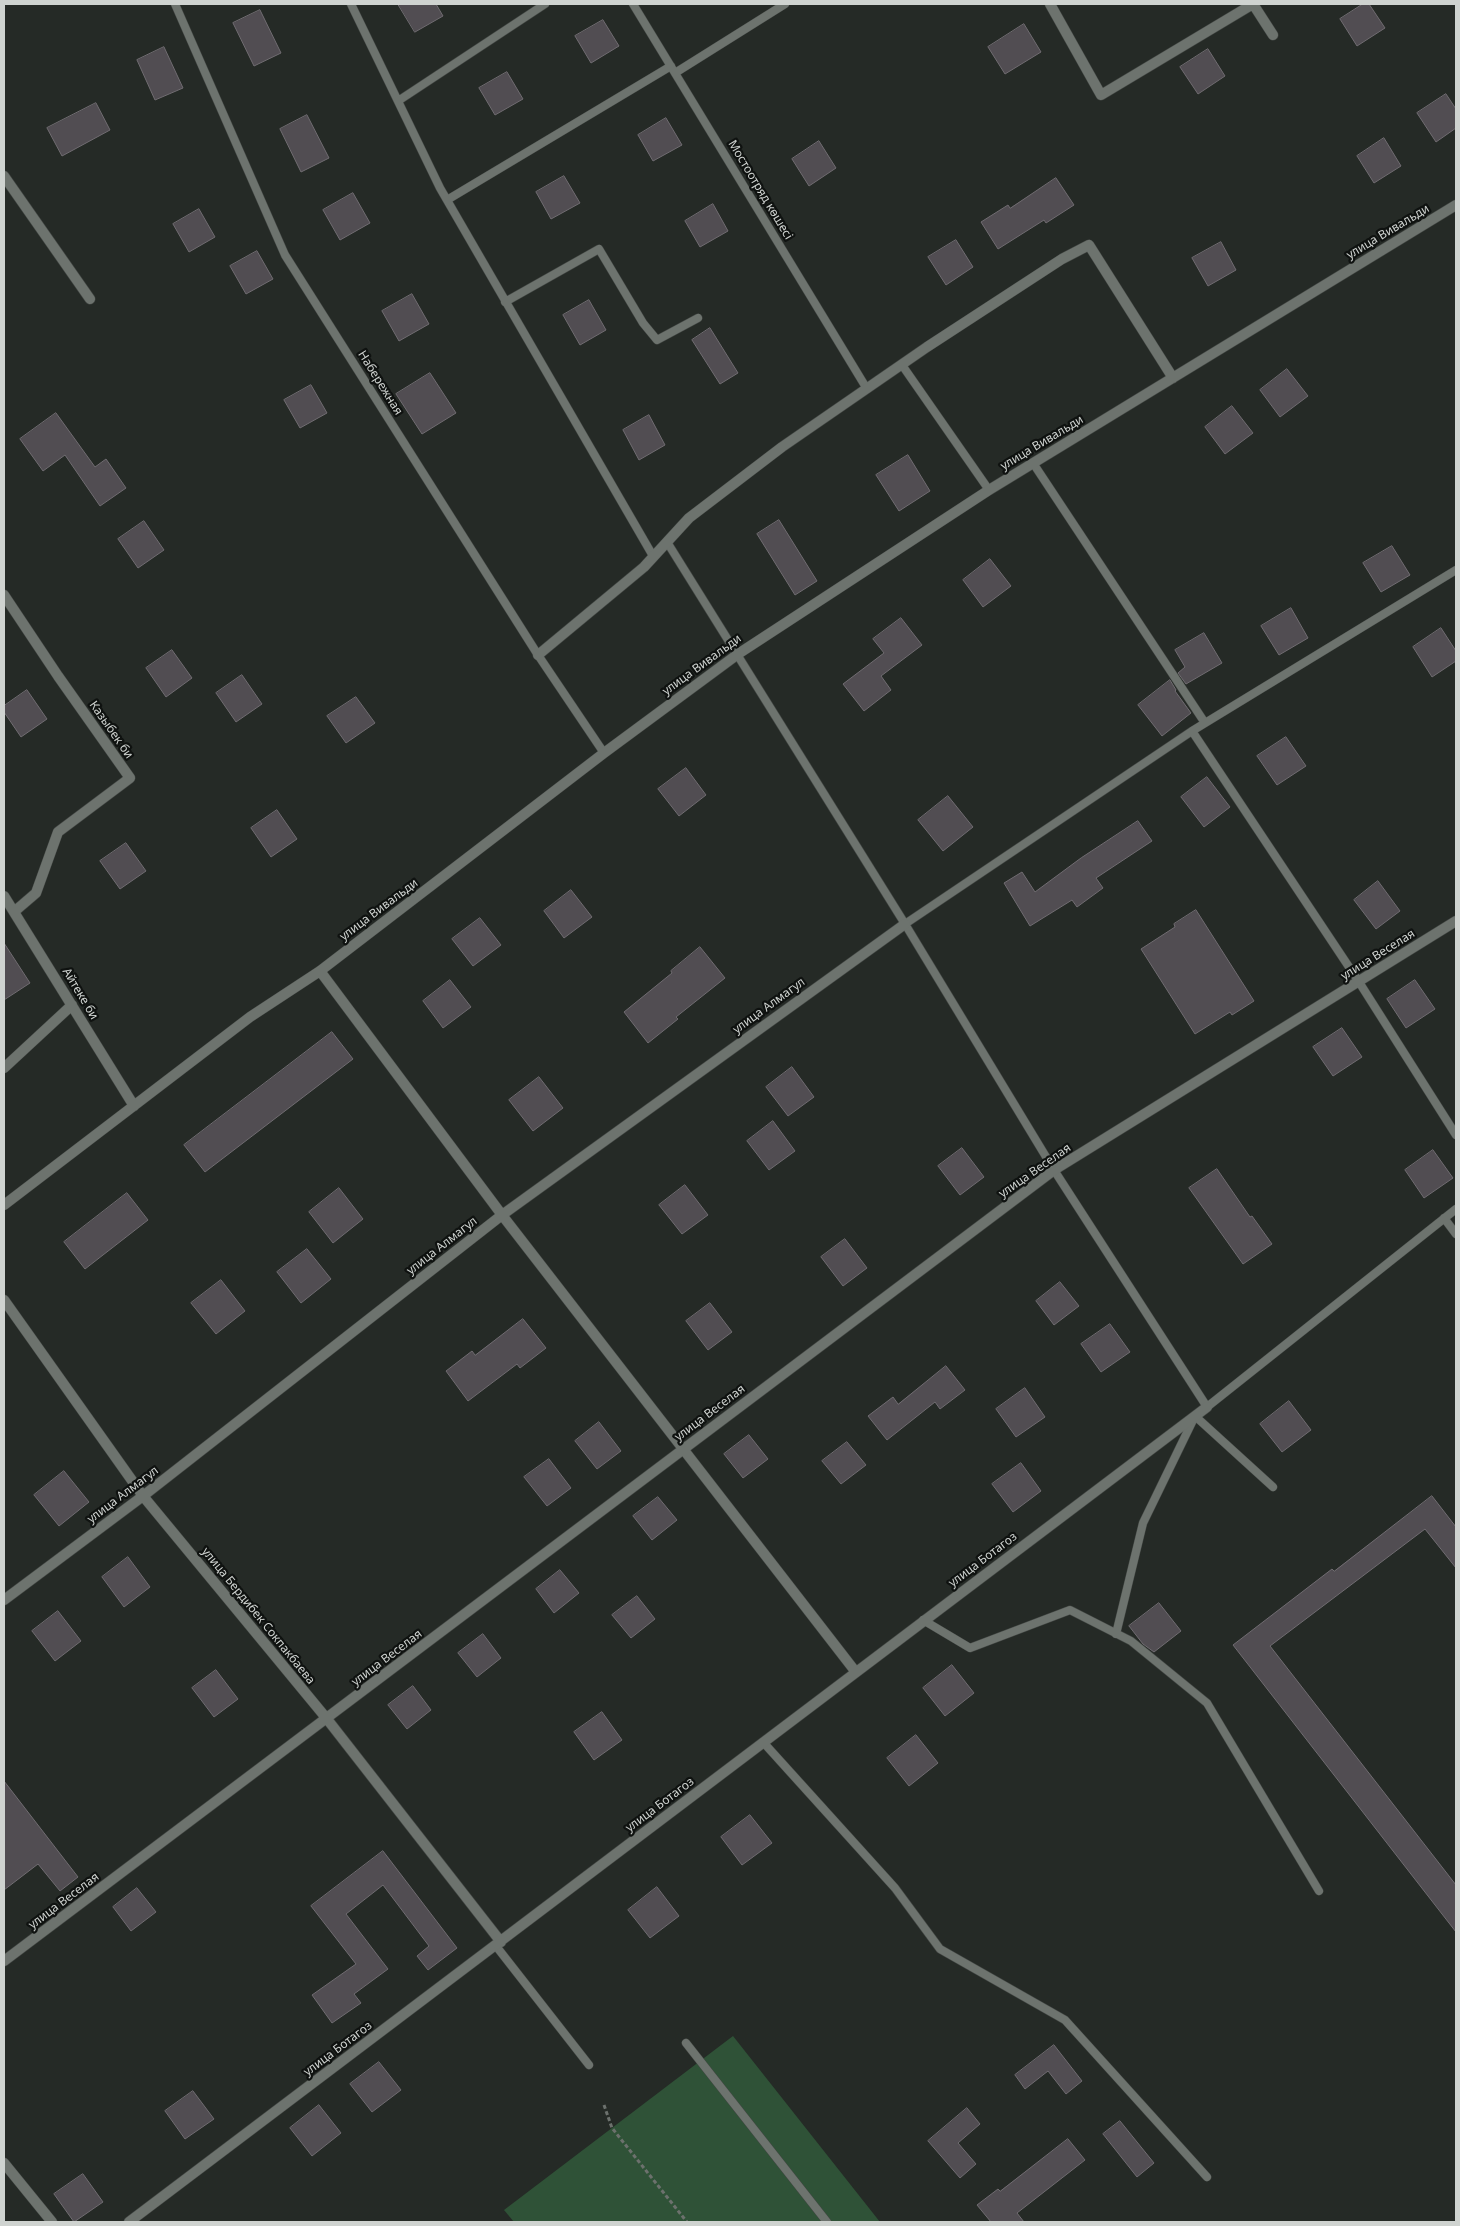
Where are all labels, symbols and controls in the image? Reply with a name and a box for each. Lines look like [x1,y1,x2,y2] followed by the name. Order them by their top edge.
[725,138,795,242] street label: Мостоотряд көшесі
[1344,202,1432,262] street label: улица Вивальди
[355,348,405,418] street label: Набережная
[998,413,1086,473] street label: улица Вивальди
[660,632,744,698] street label: улица Вивальди
[86,698,136,762] street label: Казыбек би
[337,876,421,944] street label: улица Вивальди
[1338,926,1418,984] street label: улица Веселая
[59,966,101,1022] street label: Айтеке би
[730,975,808,1037] street label: улица Алмагул
[996,1141,1074,1201] street label: улица Веселая
[404,1214,480,1278] street label: улица Алмагул
[672,1382,748,1444] street label: улица Веселая
[85,1464,161,1526] street label: улица Алмагул
[946,1530,1020,1590] street label: улица Ботагоз
[198,1545,318,1687] street label: улица Бердибек Сокпакбаева
[349,1627,425,1689] street label: улица Веселая
[623,1775,697,1835] street label: улица Ботагоз
[26,1870,102,1932] street label: улица Веселая
[301,2019,375,2079] street label: улица Ботагоз

